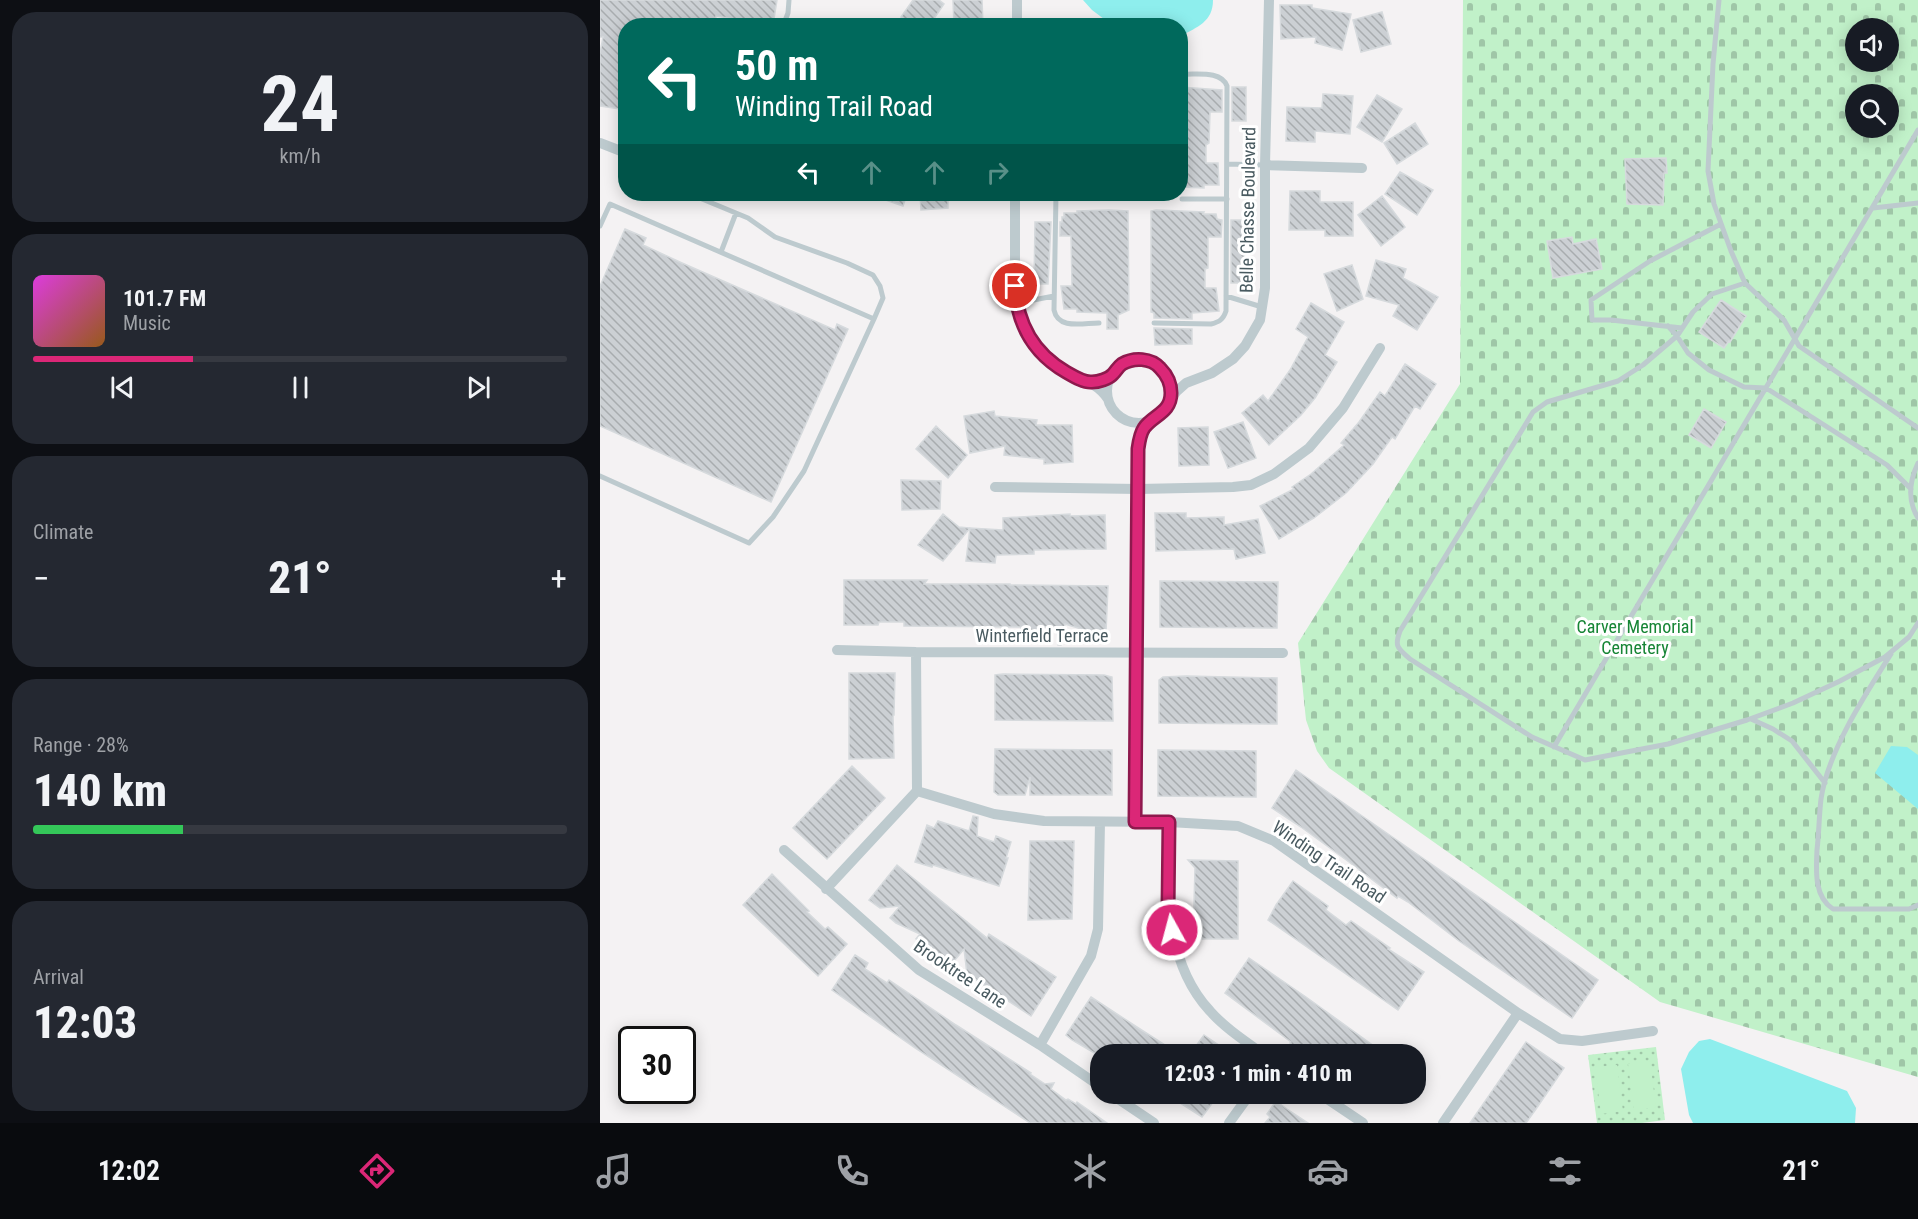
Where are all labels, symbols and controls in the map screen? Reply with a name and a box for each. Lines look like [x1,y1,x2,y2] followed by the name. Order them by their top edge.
[1845,18,1899,138] map controls
[1845,18,1899,72] button: sound
[735,41,818,90] text: 50 m
[636,42,714,120] icon: left
[261,59,339,150] text: 24
[1845,84,1899,138] button: search
[735,91,933,123] text: Winding Trail Road
[1236,127,1259,293] street label: Belle Chasse Boulevard
[279,144,321,168] text: km/h
[792,156,825,189] icon: left
[855,156,888,189] icon: ahead
[918,156,951,189] icon: ahead
[981,156,1014,189] icon: right
[989,260,1040,311] pin
[998,269,1031,302] icon: arrive
[123,286,206,311] text: 101.7 FM
[123,311,171,335] text: Music
[106,371,139,404] icon: previous
[284,371,317,404] icon: pause
[462,371,495,404] icon: next
[33,520,93,544] text: Climate
[268,551,332,604] text: 21°
[33,559,50,598] text: −
[551,559,567,598] text: +
[1576,616,1694,658] park label: Carver Memorial Cemetery
[976,625,1108,646] street label: Winterfield Terrace
[33,733,129,757] text: Range · 28%
[33,764,167,817] text: 140 km
[1269,816,1390,907] street label: Winding Trail Road
[1140,898,1204,962] position arrow
[910,935,1011,1012] street label: Brooktree Lane
[33,965,84,989] text: Arrival
[33,996,137,1049] text: 12:03
[618,1026,696,1104] speed limit sign: 30
[1164,1061,1352,1086] text: 12:03 · 1 min · 410 m
[356,1150,398,1192] icon: directions
[593,1150,635,1192] icon: music
[831,1150,873,1192] icon: phone
[1069,1150,1111,1192] icon: climate
[1307,1150,1349,1192] icon: car
[1544,1150,1586,1192] icon: filters
[98,1155,160,1187] text: 12:02
[1782,1155,1820,1187] text: 21°

